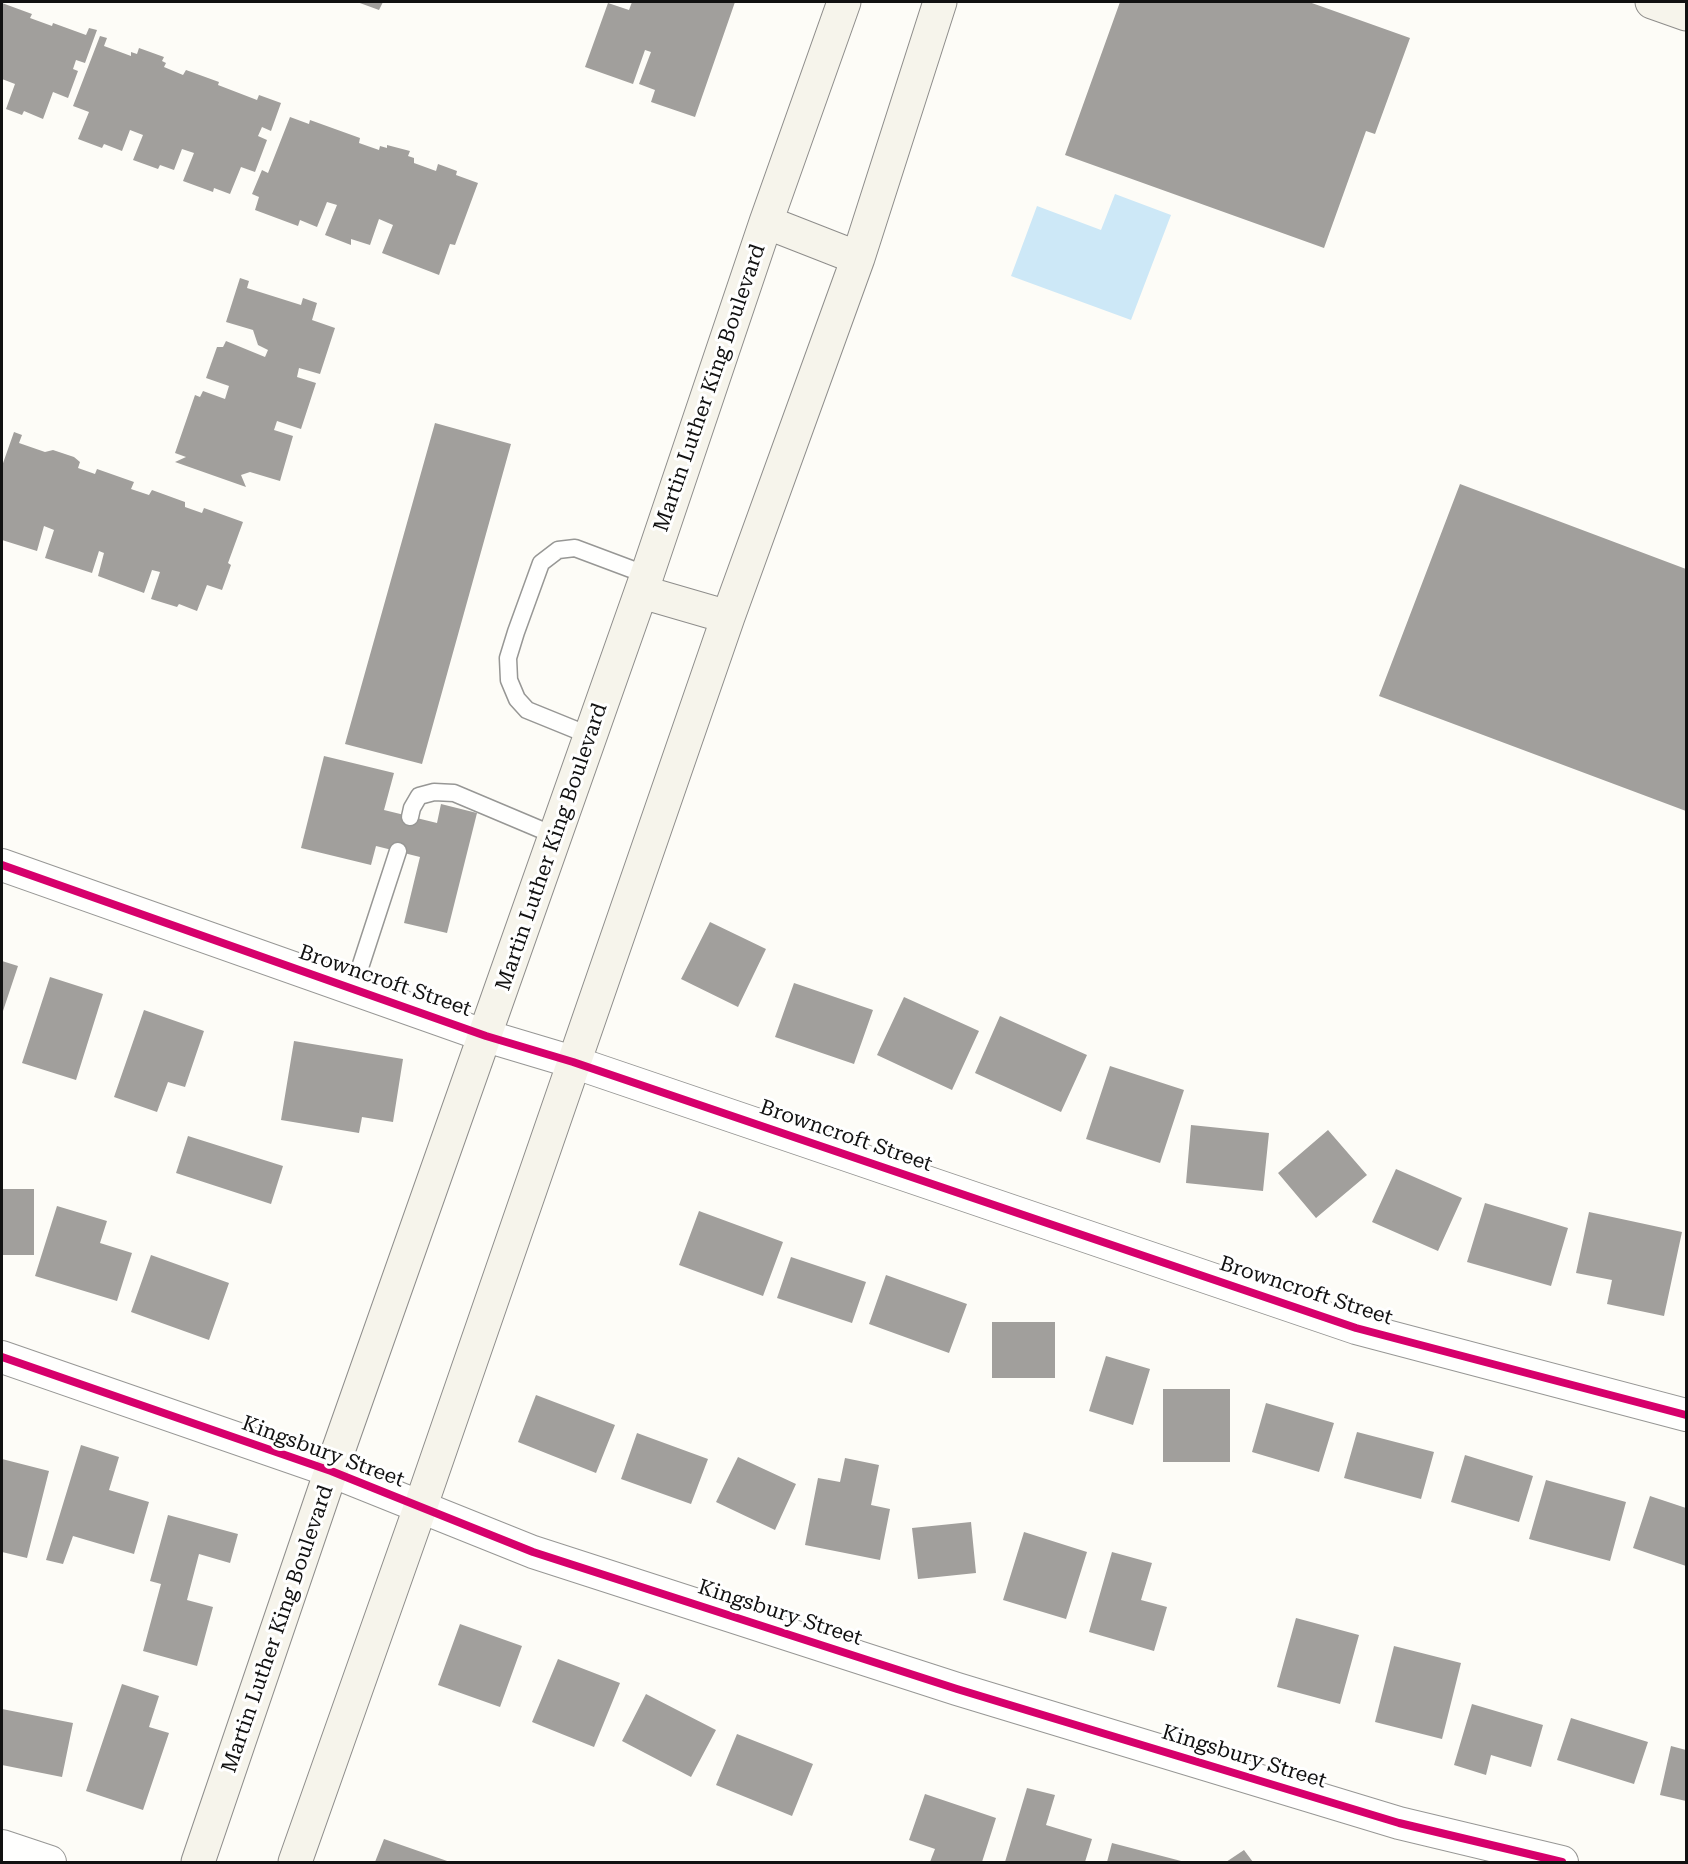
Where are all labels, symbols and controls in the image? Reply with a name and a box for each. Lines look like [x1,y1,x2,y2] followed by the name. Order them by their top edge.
[649,241,771,535] street label: Martin Luther King Boulevard
[491,700,613,994] street label: Martin Luther King Boulevard
[295,940,475,1022] street label: Browncroft Street
[756,1095,936,1177] street label: Browncroft Street
[1216,1251,1396,1331] street label: Browncroft Street
[238,1411,408,1493] street label: Kingsbury Street
[217,1482,339,1776] street label: Martin Luther King Boulevard
[695,1575,865,1651] street label: Kingsbury Street
[1159,1720,1329,1794] street label: Kingsbury Street

